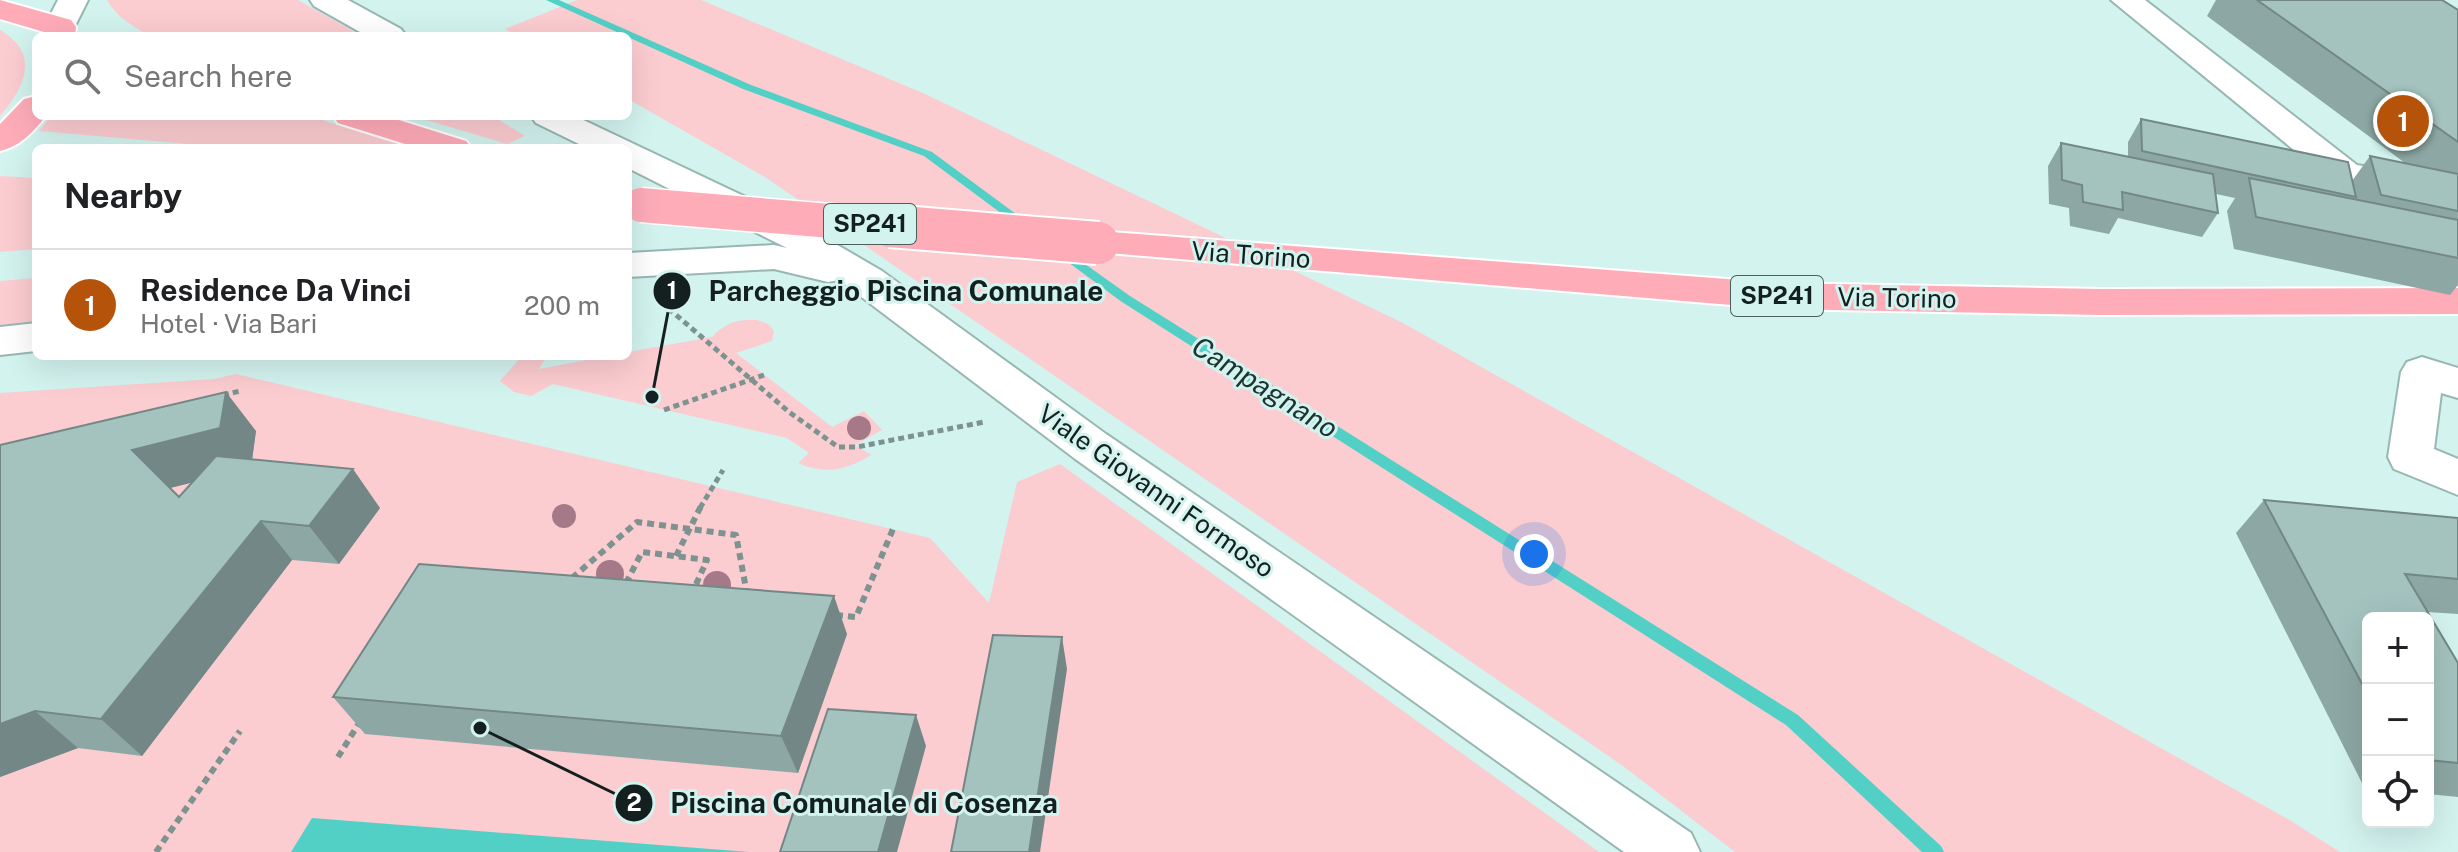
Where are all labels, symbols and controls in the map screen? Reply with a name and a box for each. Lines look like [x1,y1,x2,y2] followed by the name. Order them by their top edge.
[32,32,632,120] search box
[60,54,104,98] icon: search
[124,58,292,94] text: Search here
[2377,91,2429,151] pin: 1
[64,176,182,216] text: Nearby
[824,204,916,244] road number: SP241
[1190,235,1312,274] street label: Via Torino
[652,265,1119,317] callout: Parcheggio Piscina Comunale
[140,272,411,308] text: Residence Da Vinci
[709,274,1103,307] text: Parcheggio Piscina Comunale
[667,276,677,304] text: 1
[1731,276,1823,316] road number: SP241
[1837,281,1957,314] street label: Via Torino
[84,290,96,321] text: 1
[524,290,600,321] text: 200 m
[140,308,317,339] text: Hotel · Via Bari
[1186,329,1344,444] water label: Campagnano
[1032,397,1280,584] street label: Viale Giovanni Formoso
[1514,534,1554,574] your location
[2362,612,2434,828] map controls
[2362,612,2434,684] button: +
[2362,684,2434,756] button: −
[2362,756,2434,828] button: locate
[614,777,1074,829] callout: Piscina Comunale di Cosenza
[670,786,1058,819] text: Piscina Comunale di Cosenza
[626,788,642,816] text: 2

